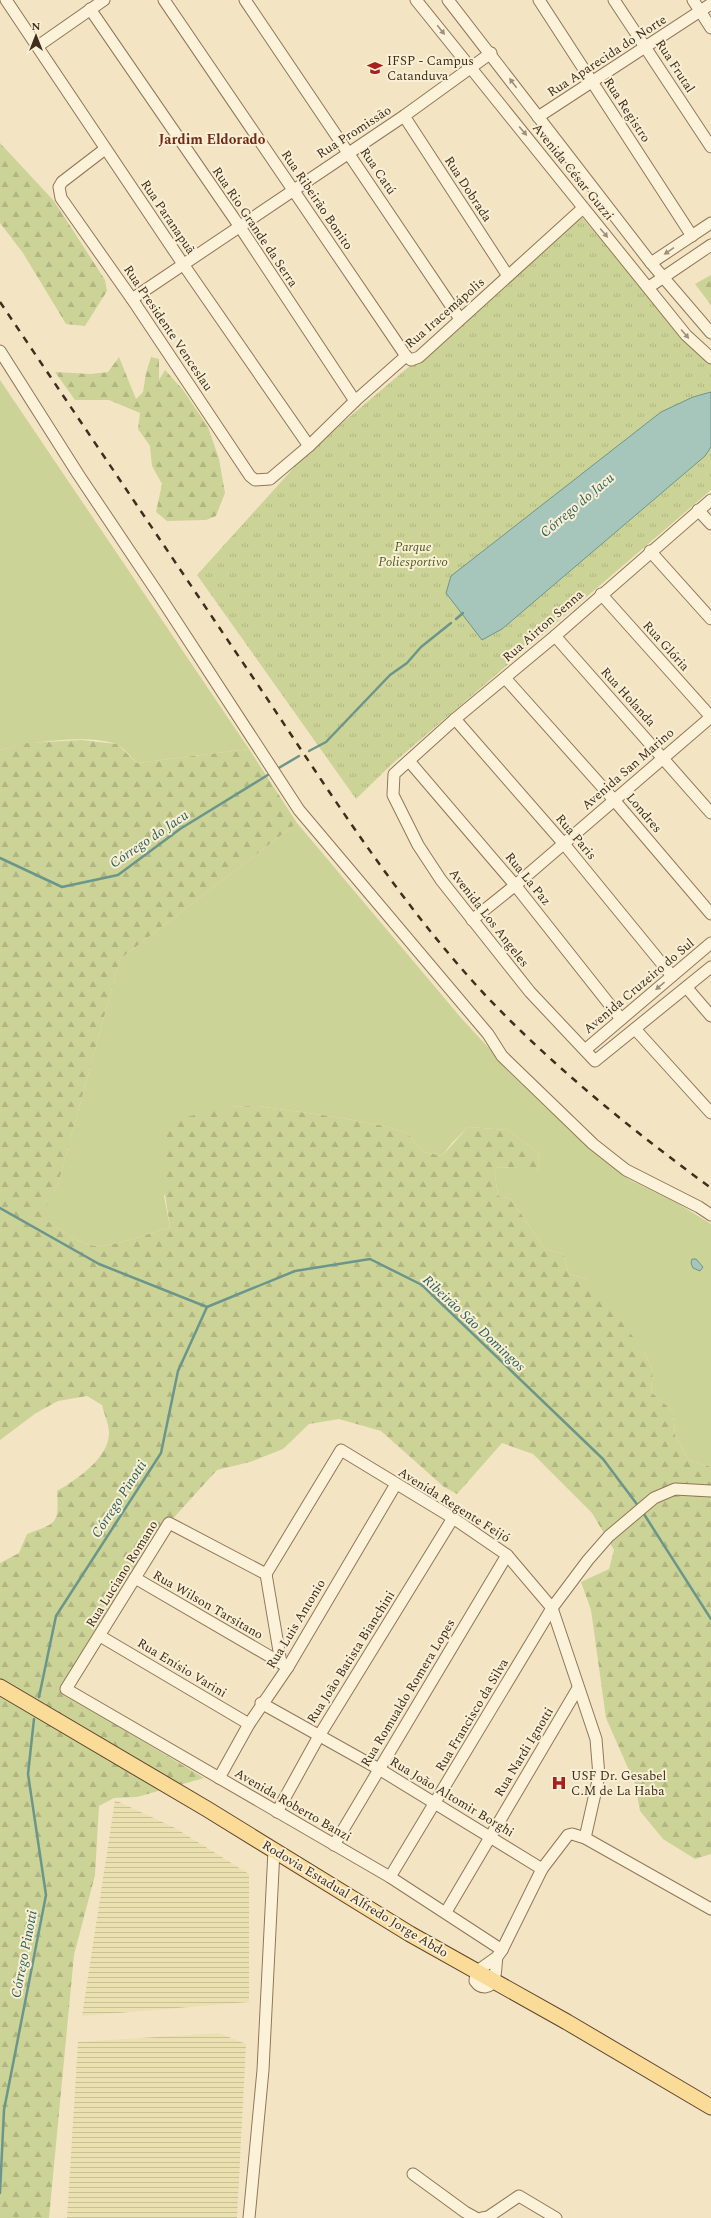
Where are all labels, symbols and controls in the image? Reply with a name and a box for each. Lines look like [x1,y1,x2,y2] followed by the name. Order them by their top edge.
[543,10,671,102] street label: Rua Aparecida do Norte
[16,16,56,56] north arrow
[32,18,41,35] text: N
[436,25,445,36] one-way arrow
[650,35,700,97] street label: Rua Frutal
[387,51,474,86] place label: IFSP - Campus Catanduva
[366,59,384,77] school or university icon: IFSP - Campus Catanduva
[598,74,656,146] street label: Rua Registro
[509,78,517,89] one-way arrow
[313,100,395,164] street label: Rua Promissão
[527,119,619,225] street label: Avenida César Guzzi
[518,126,527,136] one-way arrow
[159,129,266,150] district label: Jardim Eldorado
[355,143,401,199] street label: Rua Catú
[276,146,358,254] street label: Rua Ribeirão Bonito
[439,152,497,226] street label: Rua Dobrada
[207,163,303,292] street label: Rua Rio Grande da Serra
[136,176,201,259] street label: Rua Paranapuã
[599,227,608,238] one-way arrow
[664,247,674,255] one-way arrow
[118,261,218,395] street label: Rua Presidente Venceslau
[401,273,489,353] street label: Rua Iracemápolis
[681,328,690,339] one-way arrow
[535,467,619,542] water label: Córrego do Jacu
[378,537,448,572] park label: Parque Poliesportivo
[498,585,588,667] street label: Rua Airton Senna
[638,616,695,676] street label: Rua Glória
[596,663,661,732] street label: Rua Holanda
[577,723,679,815] street label: Avenida San Marino
[621,789,667,837] street label: Londres
[105,804,193,873] water label: Córrego do Jacu
[551,810,601,864] street label: Rua Paris
[500,848,556,910] street label: Rua La Paz
[444,864,534,972] street label: Avenida Los Angeles
[579,933,699,1039] street label: Avenida Cruzeiro do Sul
[655,982,665,991] one-way arrow
[418,1270,530,1376] water label: Ribeirão São Domingos
[86,1456,152,1542] water label: Córrego Pinotti
[394,1462,514,1548] street label: Avenida Regente Feijó
[81,1516,163,1632] street label: Rua Luciano Romano
[149,1565,267,1645] street label: Rua Wilson Tarsitano
[261,1575,331,1673] street label: Rua Luis Antonio
[302,1587,400,1727] street label: Rua João Batista Bianchini
[356,1615,460,1771] street label: Rua Romualdo Romera Lopes
[133,1633,231,1703] street label: Rua Enísio Varini
[430,1654,514,1775] street label: Rua Francisco da Silva
[489,1703,559,1801] street label: Rua Nardi Ignotti
[386,1752,518,1842] street label: Rua João Altomir Borghi
[231,1763,355,1847] street label: Avenida Roberto Banzi
[571,1766,667,1801] place label: USF Dr. Gesabel C.M de La Haba
[550,1774,568,1792] hospital icon: USF Dr. Gesabel C.M de La Haba
[258,1835,452,1963] street label: Rodovia Estadual Alfredo Jorge Abdo
[5,1908,43,2000] water label: Córrego Pinotti

